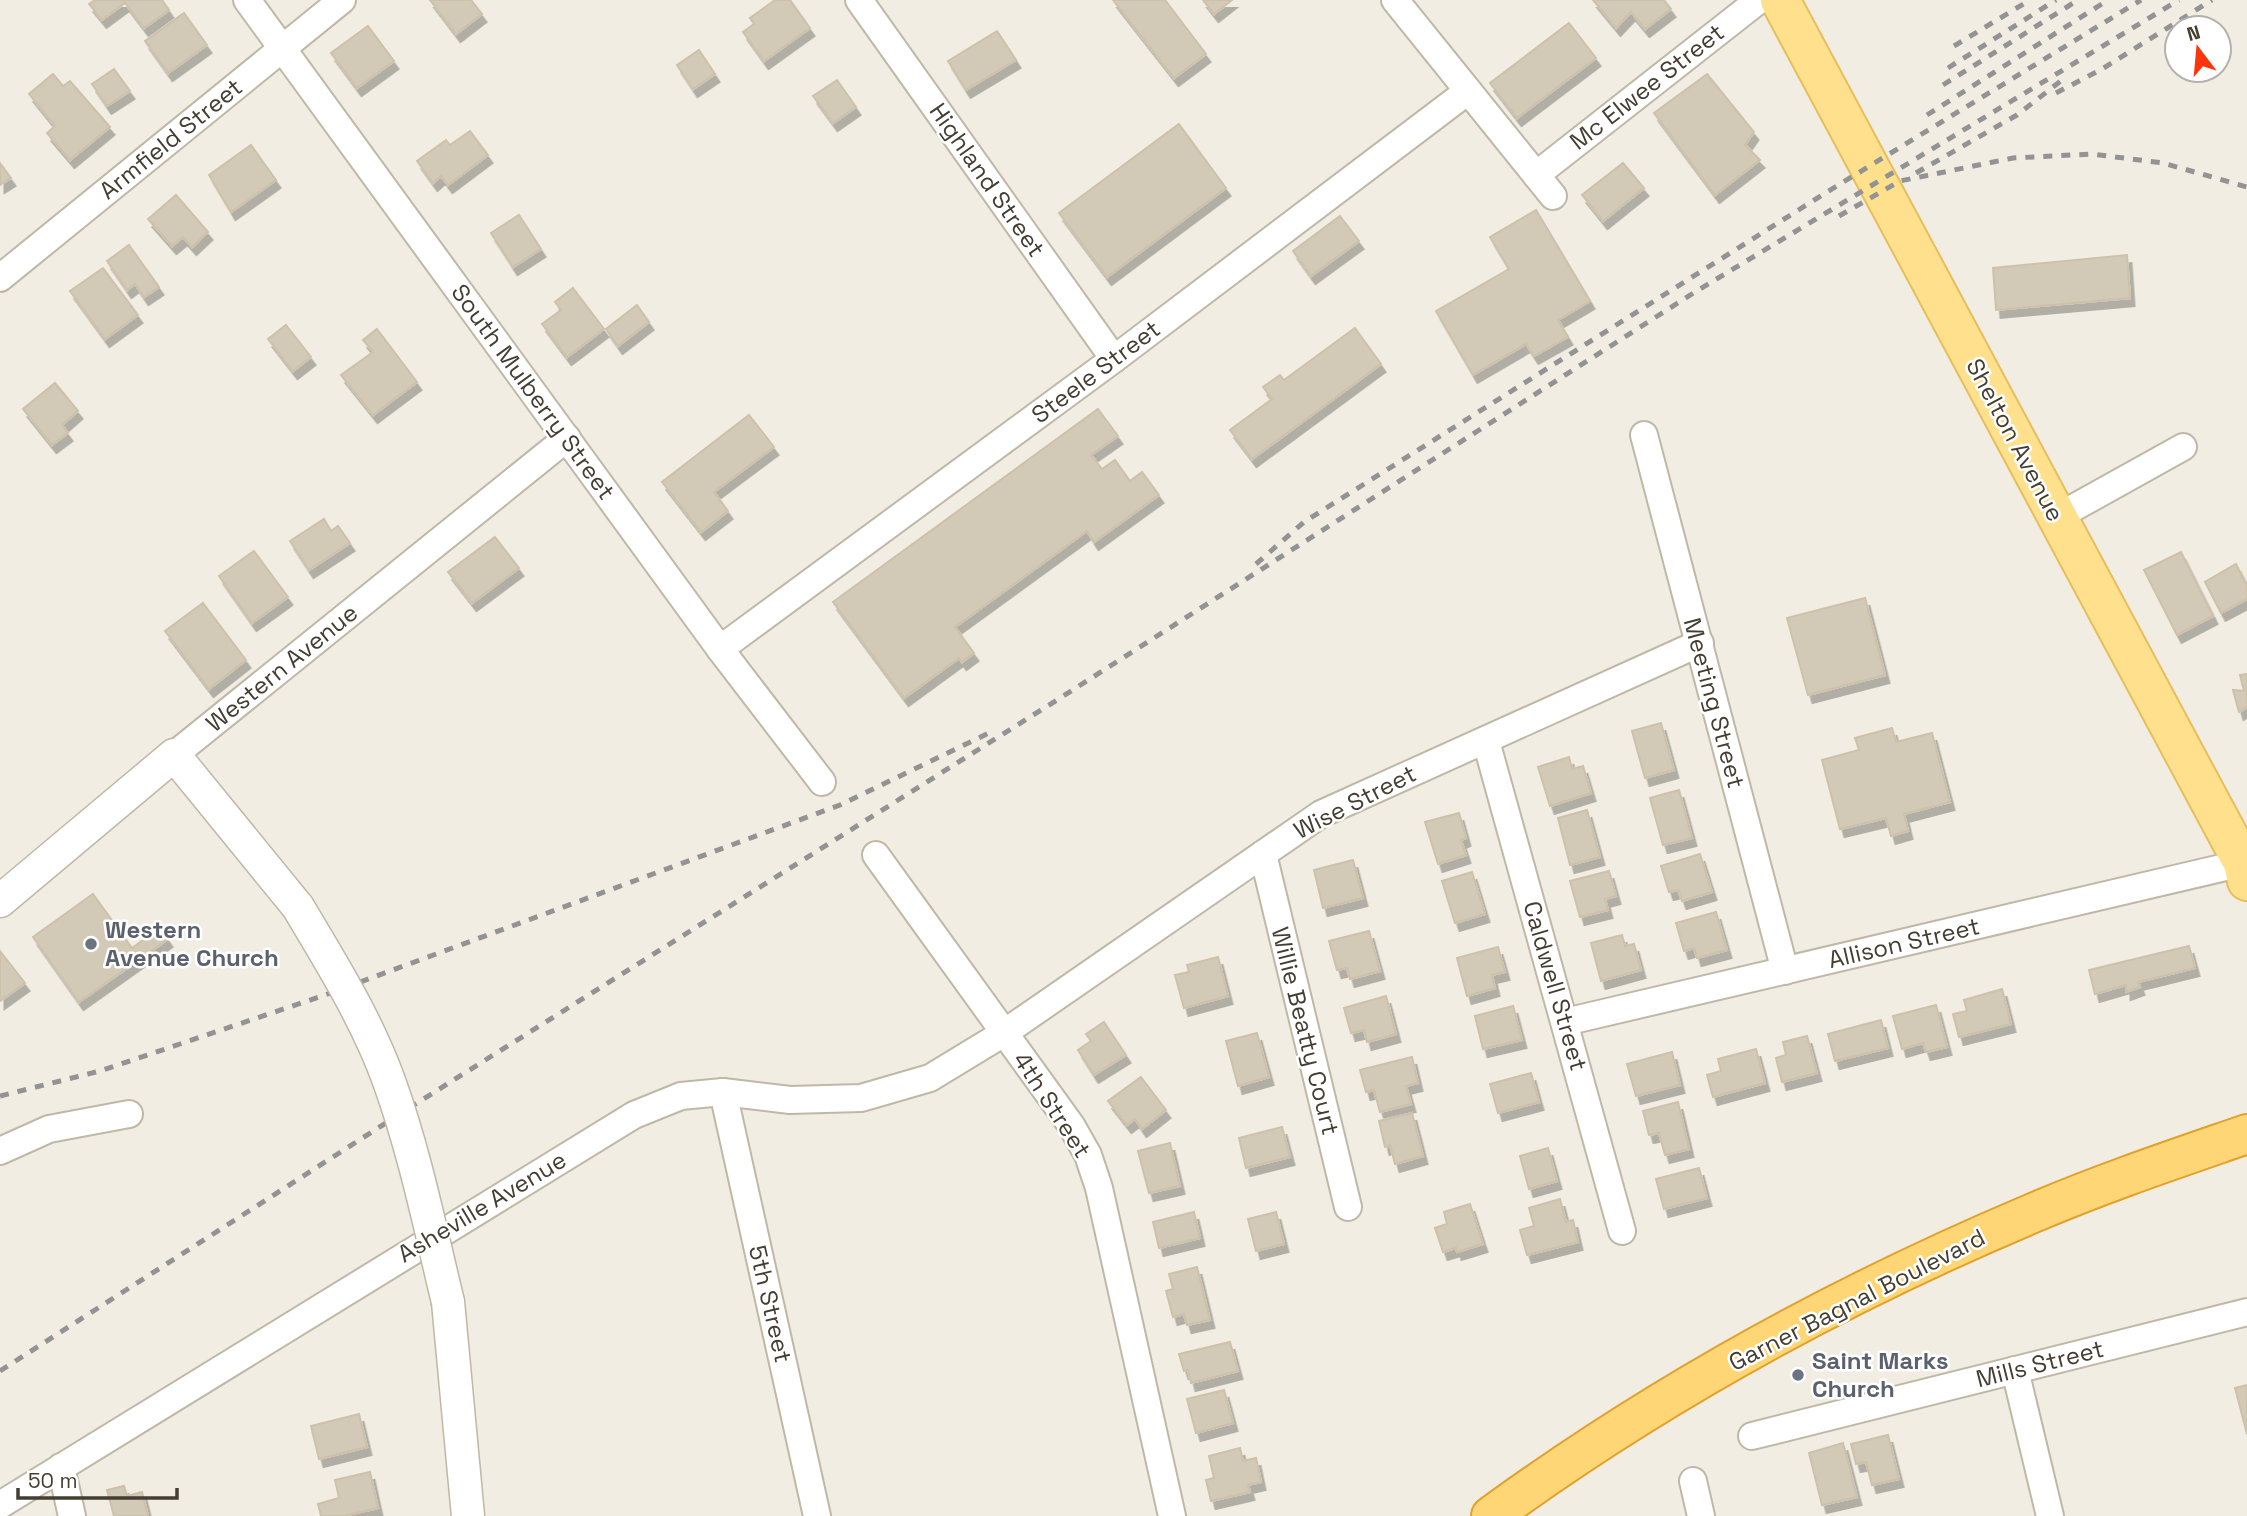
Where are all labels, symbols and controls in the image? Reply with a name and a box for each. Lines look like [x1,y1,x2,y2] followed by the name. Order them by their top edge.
[2163,14,2233,84] north arrow
[1563,17,1730,157] street label: Mc Elwee Street
[2184,19,2203,47] text: N
[93,71,249,206] street label: Armfield Street
[923,97,1052,263] street label: Highland Street
[445,278,622,506] street label: South Mulberry Street
[1025,313,1166,430] street label: Steele Street
[1959,353,2071,527] street label: Shelton Avenue
[199,597,364,738] street label: Western Avenue
[1677,614,1752,792] street label: Meeting Street
[1288,757,1421,846] street label: Wise Street
[1516,897,1595,1074] street label: Caldwell Street
[1825,910,1983,975] street label: Allison Street
[105,914,279,973] place label: Western Avenue Church
[1265,924,1346,1138] street label: Willie Beatty Court
[83,936,99,952] marker: Western Avenue Church
[1007,1046,1098,1164] street label: 4th Street
[392,1144,572,1269] street label: Asheville Avenue
[1723,1221,1990,1378] street label: Garner Bagnal Boulevard
[742,1242,799,1366] street label: 5th Street
[1973,1333,2107,1394] street label: Mills Street
[1812,1345,1949,1404] place label: Saint Marks Church
[1790,1367,1806,1383] marker: Saint Marks Church
[18,1456,177,1500] scale bar
[28,1467,78,1494] text: 50 m

